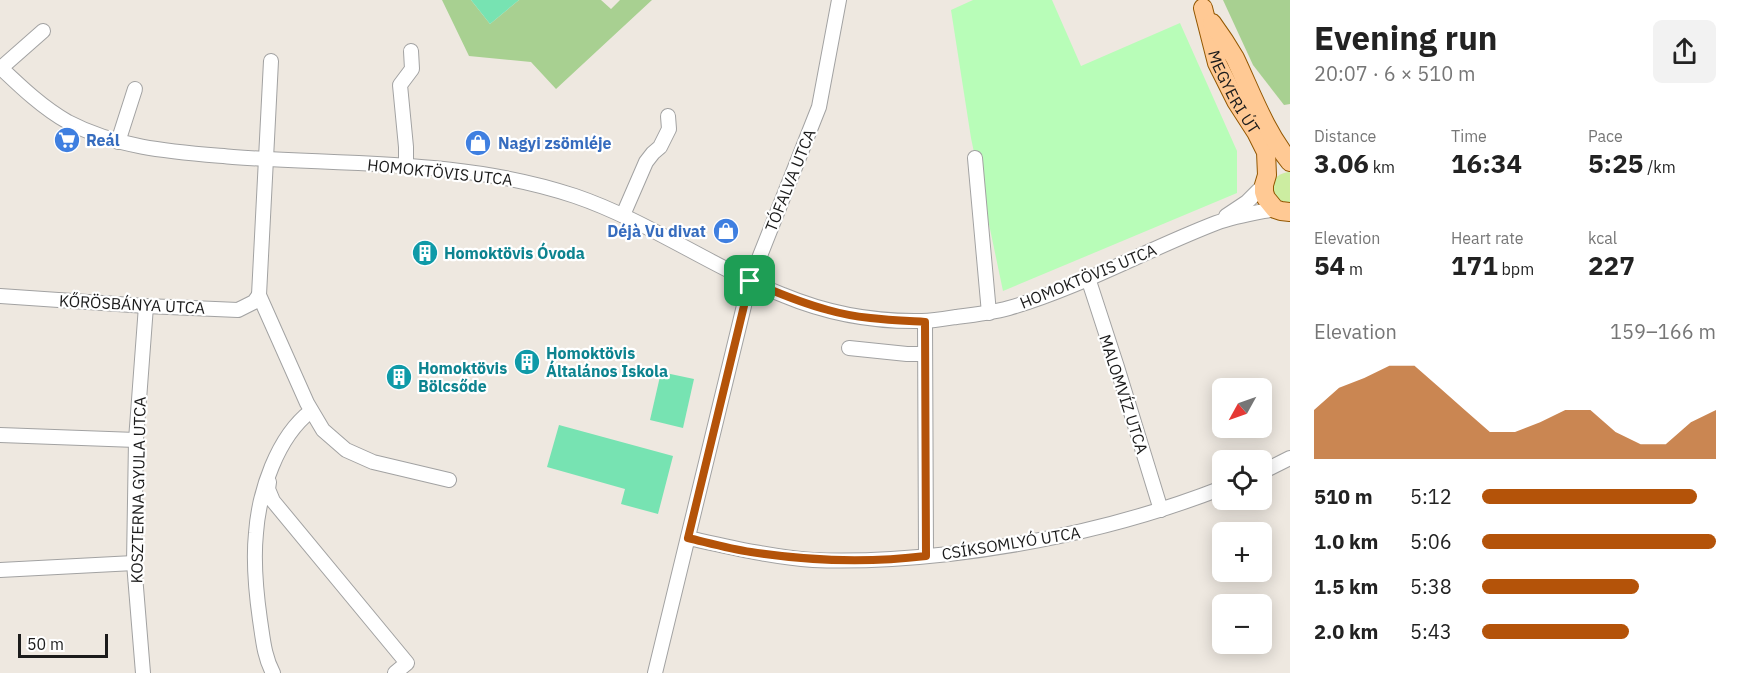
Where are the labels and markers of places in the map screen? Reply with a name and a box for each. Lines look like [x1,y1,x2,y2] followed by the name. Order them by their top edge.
[52,125,82,155] supermarket icon: Reál
[463,128,493,158] shop icon: Nagyi zsömléje
[86,130,120,150] place label: Reál
[498,133,612,153] place label: Nagyi zsömléje
[711,216,741,246] shop icon: Déjà Vu divat
[607,221,706,241] place label: Déjà Vu divat
[410,238,440,268] building icon: Homoktövis Óvoda
[444,242,585,263] place label: Homoktövis Óvoda
[724,255,775,306] pin
[546,343,668,381] place label: Homoktövis Általános Iskola
[512,347,542,377] building icon: Homoktövis Általános Iskola
[418,358,507,396] place label: Homoktövis Bölcsőde
[384,362,414,392] building icon: Homoktövis Bölcsőde

